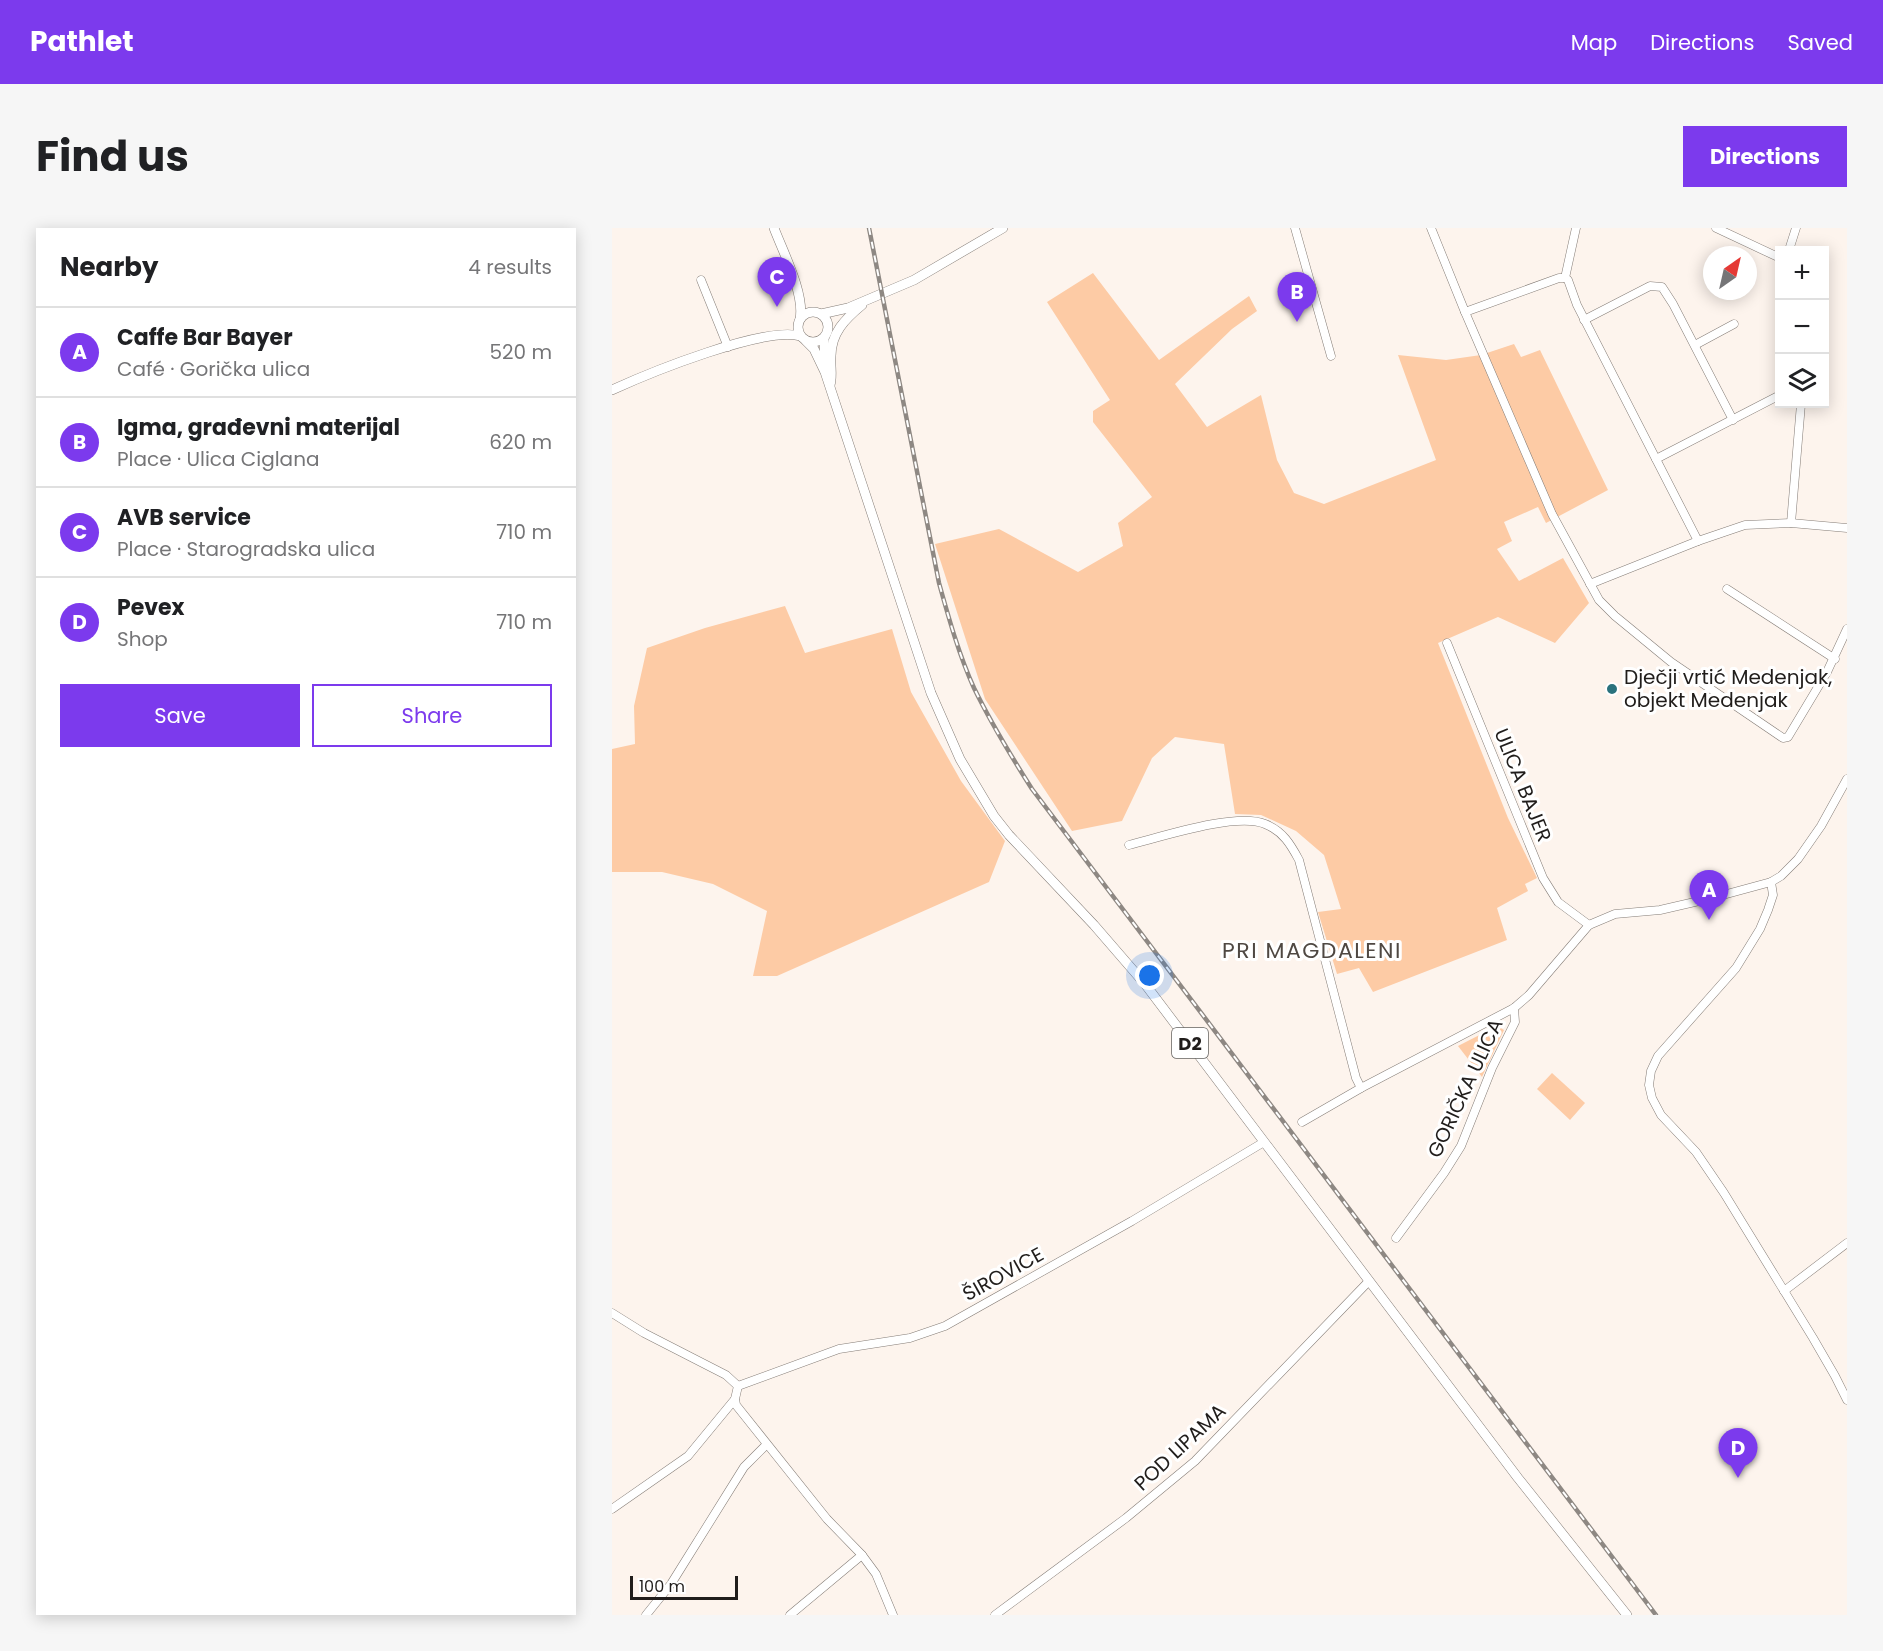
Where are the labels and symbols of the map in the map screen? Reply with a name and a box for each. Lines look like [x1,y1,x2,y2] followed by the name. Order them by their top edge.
[1703,246,1757,300] north arrow
[758,257,796,307] pin: C
[1278,272,1316,322] pin: B
[1624,663,1832,714] place label: Dječji vrtić Medenjak, objekt Medenjak
[1605,682,1619,696] marker: Dječji vrtić Medenjak, objekt Medenjak
[1488,724,1558,846] street label: ULICA BAJER
[1690,870,1728,920] pin: A
[1222,935,1402,966] district label: PRI MAGDALENI
[1135,961,1164,990] your location
[1420,1014,1510,1162] street label: GORIČKA ULICA
[1172,1028,1208,1058] road number: D2
[957,1240,1049,1308] street label: ŠIROVICE
[1128,1397,1232,1497] street label: POD LIPAMA
[1718,1428,1758,1478] pin: D
[630,1573,738,1600] scale bar

